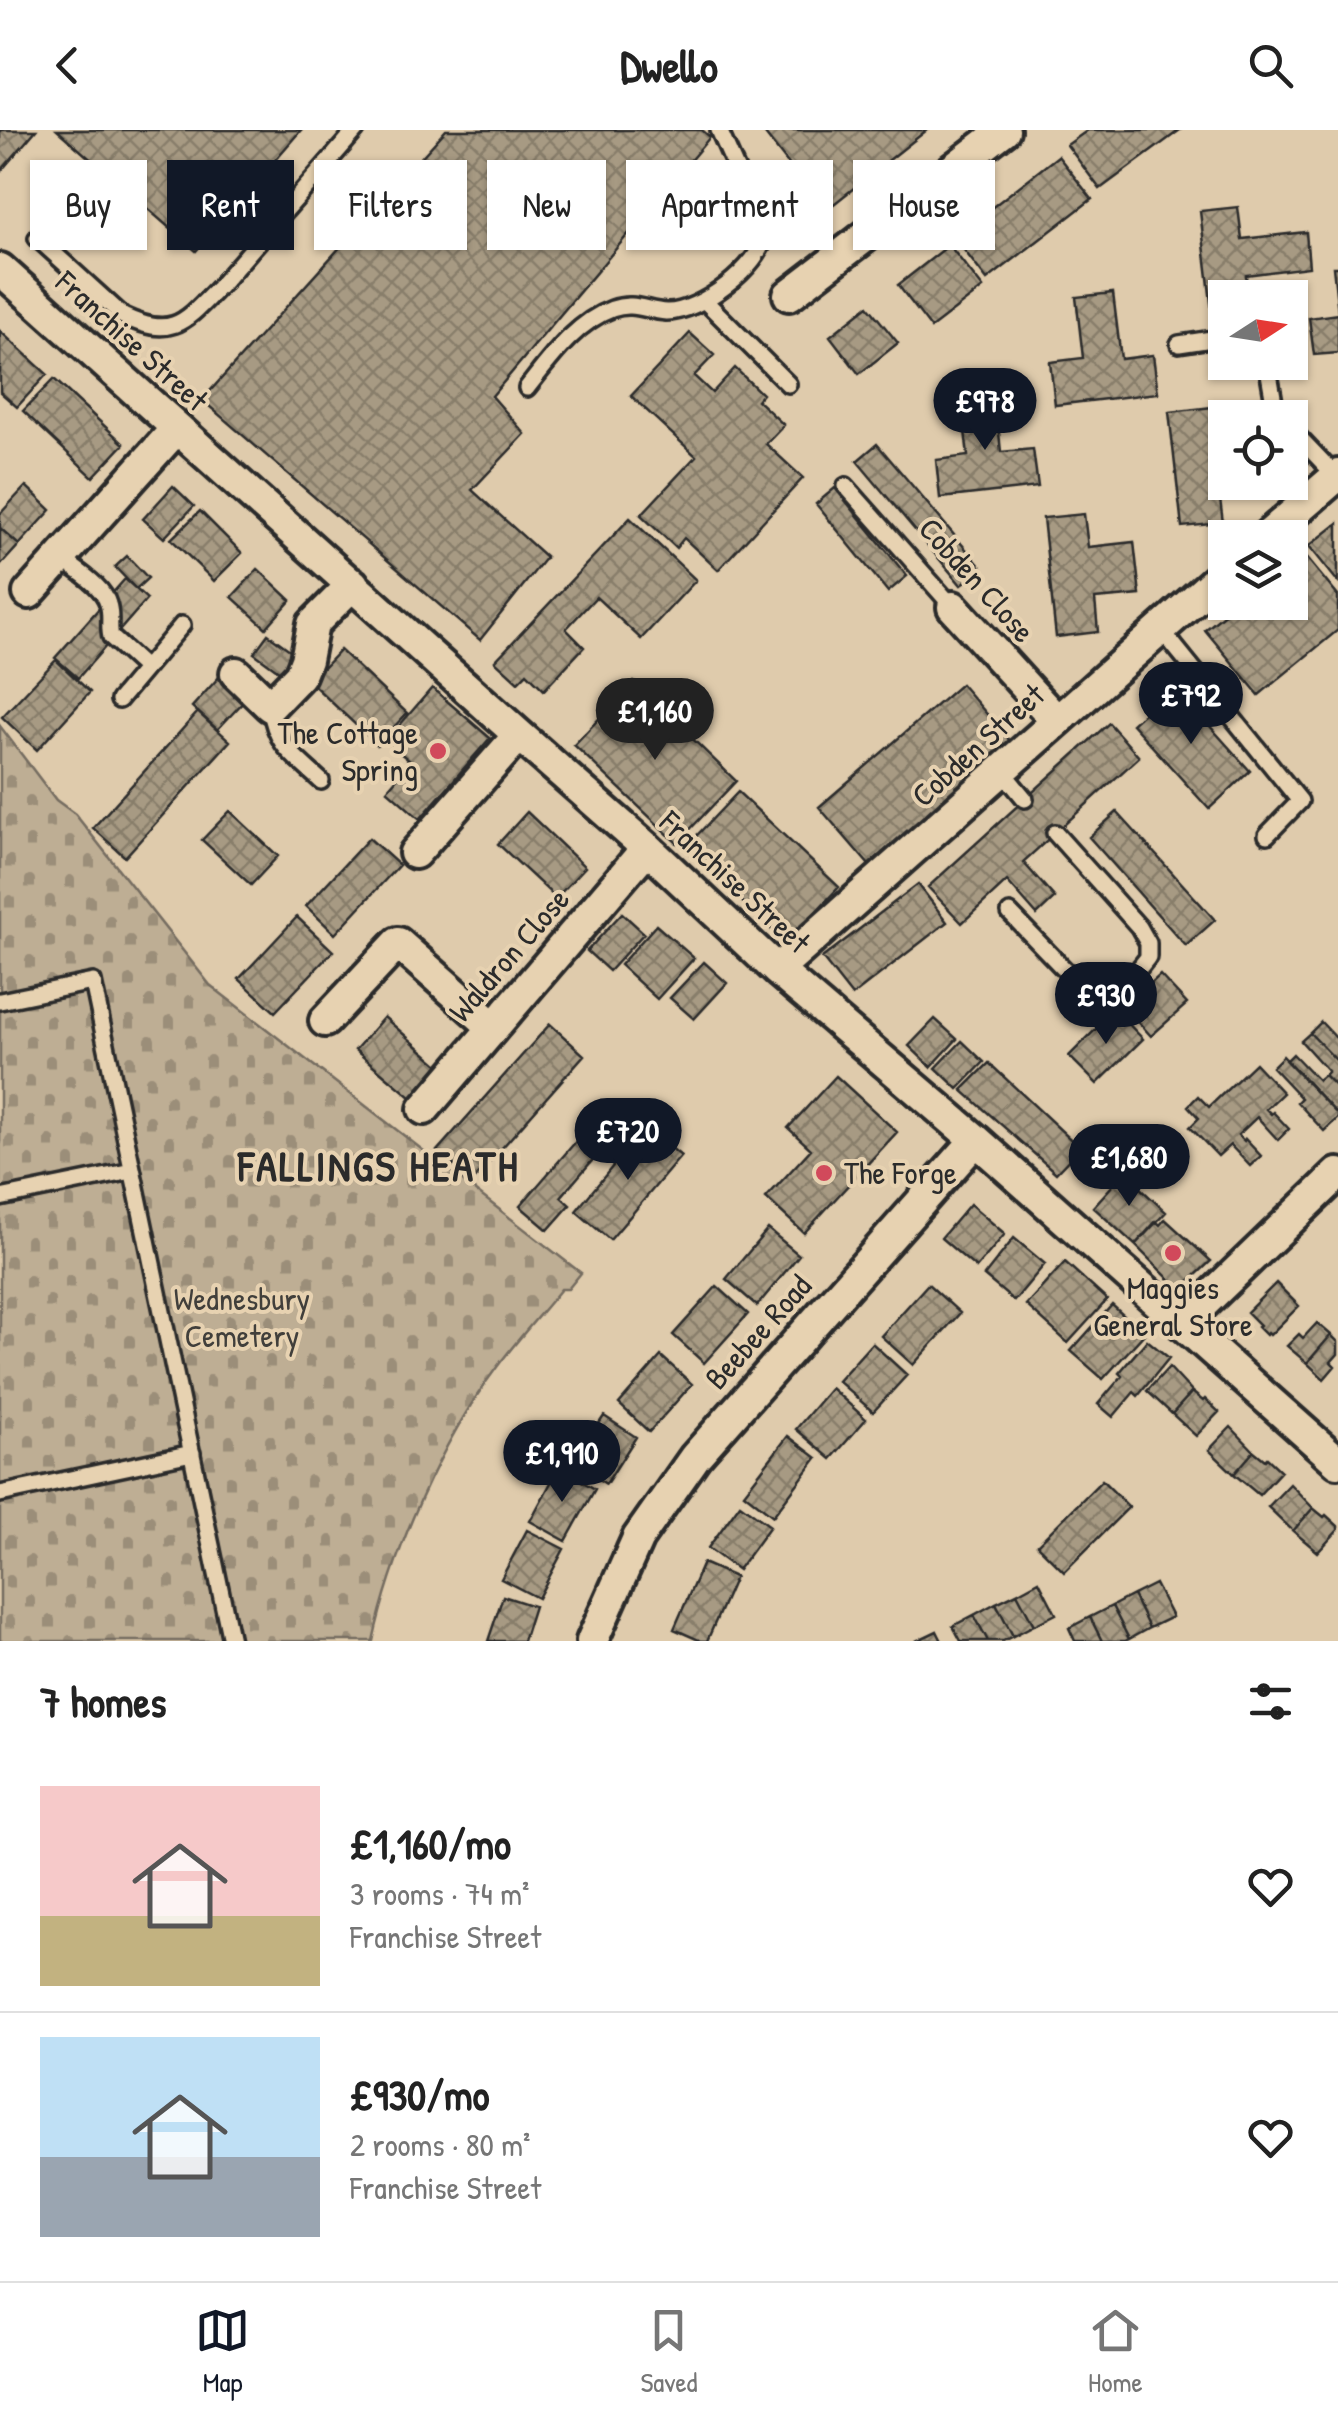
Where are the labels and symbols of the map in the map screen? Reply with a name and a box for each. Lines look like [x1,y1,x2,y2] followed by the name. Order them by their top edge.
[46,260,219,421] street label: Franchise Street
[1208,280,1308,380] north arrow
[926,368,1044,453] pin: £978
[910,508,1045,652] street label: Cobden Close
[1132,662,1250,747] pin: £792
[902,673,1054,816] street label: Cobden Street
[574,678,736,763] pin: £1,160
[278,711,418,791] place label: The Cottage Spring
[427,740,449,762] marker: The Cottage Spring
[650,800,821,963] street label: Franchise Street
[439,878,579,1031] street label: Waldron Close
[1047,962,1165,1047] pin: £930
[569,1098,687,1183] pin: £720
[1048,1124,1210,1209] pin: £1,680
[237,1137,520,1194] district label: FALLINGS HEATH
[844,1151,957,1194] place label: The Forge
[813,1162,835,1184] marker: The Forge
[1162,1242,1184,1264] marker: Maggies General Store
[695,1265,821,1398] street label: Beebee Road
[1093,1266,1253,1346] place label: Maggies General Store
[174,1277,310,1357] park label: Wednesbury Cemetery
[481,1420,643,1505] pin: £1,910

